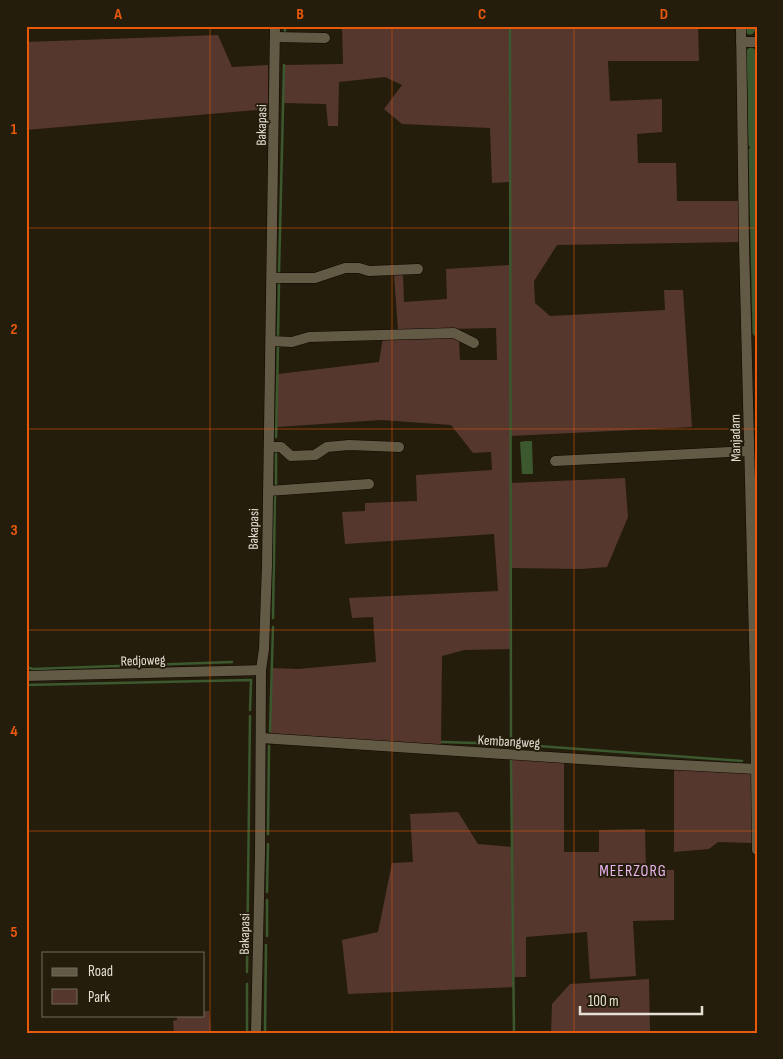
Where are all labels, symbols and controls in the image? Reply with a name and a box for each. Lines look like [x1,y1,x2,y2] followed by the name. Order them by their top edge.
[113,5,122,24] text: A
[296,5,304,24] text: B
[478,5,486,24] text: C
[660,5,668,24] text: D
[253,104,270,146] street label: Bakapasi
[11,120,18,139] text: 1
[10,320,18,339] text: 2
[727,414,744,462] street label: Manjadam
[245,508,262,550] street label: Bakapasi
[10,521,18,540] text: 3
[120,651,166,670] street label: Redjoweg
[10,722,18,741] text: 4
[477,731,541,752] street label: Kembangweg
[599,862,667,881] district label: MEERZORG
[236,913,253,955] street label: Bakapasi
[10,923,18,942] text: 5
[42,952,205,1016] legend
[88,962,113,981] text: Road
[580,984,703,1016] scale bar
[88,988,110,1007] text: Park
[588,992,619,1011] text: 100 m

